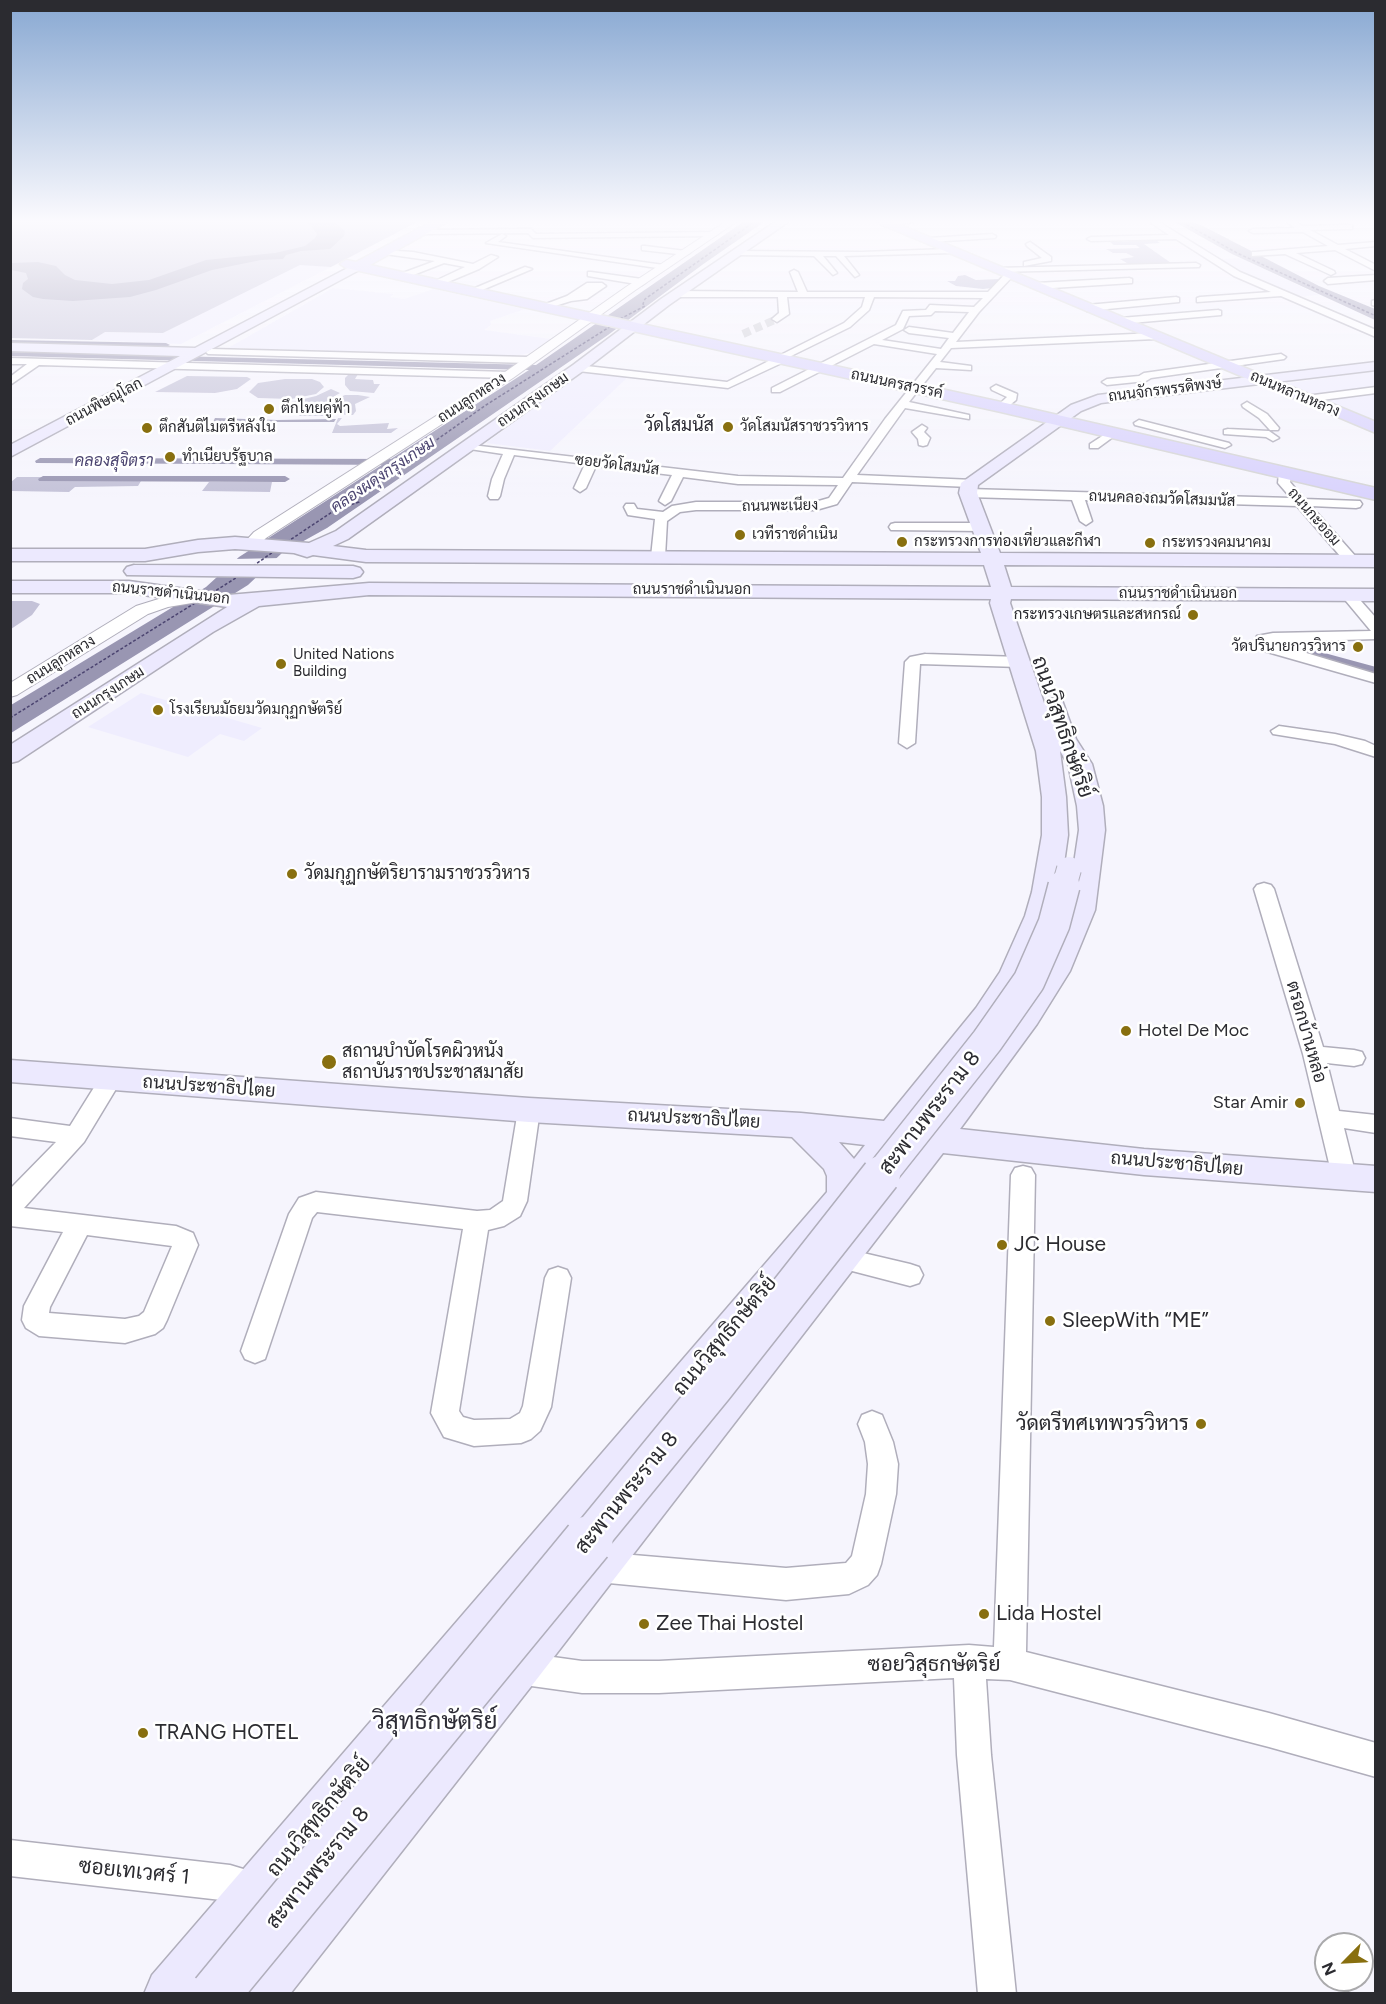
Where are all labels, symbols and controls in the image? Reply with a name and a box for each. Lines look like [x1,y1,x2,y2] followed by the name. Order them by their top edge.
[849,365,945,403] street label: ถนนนครสวรรค์
[1247,367,1343,421] street label: ถนนหลานหลวง
[434,369,510,427] street label: ถนนลูกหลวง
[494,369,572,431] street label: ถนนกรุงเกษม
[63,374,145,430] street label: ถนนพิษณุโลก
[1107,374,1223,406] street label: ถนนจักรพรรดิพงษ์
[281,400,350,418] place label: ตึกไทยคู่ฟ้า
[262,402,276,416] marker: ตึกไทยคู่ฟ้า
[644,415,714,437] district label: วัดโสมนัส
[740,418,869,436] place label: วัดโสมนัสราชวรวิหาร
[159,419,276,437] place label: ตึกสันติไมตรีหลังใน
[721,420,735,434] marker: วัดโสมนัสราชวรวิหาร
[140,421,154,435] marker: ตึกสันติไมตรีหลังใน
[327,433,439,517] water label: คลองผดุงกรุงเกษม
[182,448,273,466] place label: ทำเนียบรัฐบาล
[163,450,177,464] marker: ทำเนียบรัฐบาล
[75,451,153,471] water label: คลองสุจิตรา
[574,451,660,479] street label: ซอยวัดโสมนัส
[1284,484,1344,550] street label: ถนนกะออม
[1088,487,1236,511] street label: ถนนคลองถมวัดโสมมนัส
[742,496,818,516] street label: ถนนพะเนียง
[752,526,838,544] place label: เวทีราชดำเนิน
[733,528,747,542] marker: เวทีราชดำเนิน
[914,533,1101,551] place label: กระทรวงการท่องเที่ยวและกีฬา
[1162,534,1271,552] place label: กระทรวงคมนาคม
[895,535,909,549] marker: กระทรวงการท่องเที่ยวและกีฬา
[1143,536,1157,550] marker: กระทรวงคมนาคม
[111,578,231,608] street label: ถนนราชดำเนินนอก
[633,581,751,599] street label: ถนนราชดำเนินนอก
[1119,585,1237,603] street label: ถนนราชดำเนินนอก
[1014,606,1181,624] place label: กระทรวงเกษตรและสหกรณ์
[1186,608,1200,622] marker: กระทรวงเกษตรและสหกรณ์
[23,632,99,688] street label: ถนนลูกหลวง
[1232,638,1346,656] place label: วัดปรินายกวรวิหาร
[1351,640,1365,654] marker: วัดปรินายกวรวิหาร
[293,646,394,681] place label: United Nations Building
[1026,653,1098,801] street label: ถนนวิสุทธิกษัตริย์
[274,657,288,671] marker: United Nations Building
[68,663,148,723] street label: ถนนกรุงเกษม
[170,701,342,719] place label: โรงเรียนมัธยมวัดมกุฏกษัตริย์
[151,703,165,717] marker: โรงเรียนมัธยมวัดมกุฏกษัตริย์
[304,863,530,885] place label: วัดมกุฏกษัตริยารามราชวรวิหาร
[285,867,299,881] marker: วัดมกุฏกษัตริยารามราชวรวิหาร
[1281,979,1331,1085] street label: ตรอกบ้านหล่อ
[1138,1020,1249,1042] place label: Hotel De Moc
[1119,1024,1133,1038] marker: Hotel De Moc
[342,1041,524,1084] place label: สถานบำบัดโรคผิวหนัง สถาบันราชประชาสมาสัย
[874,1046,986,1180] street label: สะพานพระราม 8
[320,1053,338,1071] marker: สถานบำบัดโรคผิวหนัง สถาบันราชประชาสมาสัย
[142,1072,276,1102] street label: ถนนประชาธิปไตย
[1213,1092,1288,1114] place label: Star Amir
[1293,1096,1307,1110] marker: Star Amir
[627,1105,761,1133] street label: ถนนประชาธิปไตย
[1110,1147,1244,1181] street label: ถนนประชาธิปไตย
[1014,1232,1106,1258] place label: JC House
[995,1238,1009,1252] marker: JC House
[668,1271,782,1401] street label: ถนนวิสุทธิกษัตริย์
[1062,1308,1209,1334] place label: SleepWith “ME”
[1043,1314,1057,1328] marker: SleepWith “ME”
[1016,1411,1189,1437] place label: วัดตรีทศเทพวรวิหาร
[1194,1417,1208,1431] marker: วัดตรีทศเทพวรวิหาร
[570,1427,684,1559] street label: สะพานพระราม 8
[996,1601,1102,1627] place label: Lida Hostel
[977,1607,991,1621] marker: Lida Hostel
[656,1611,803,1637] place label: Zee Thai Hostel
[637,1617,651,1631] marker: Zee Thai Hostel
[868,1652,1000,1678] street label: ซอยวิสุธกษัตริย์
[373,1708,497,1736] district label: วิสุทธิกษัตริย์
[155,1720,298,1746] place label: TRANG HOTEL
[136,1726,150,1740] marker: TRANG HOTEL
[262,1752,376,1882] street label: ถนนวิสุทธิกษัตริย์
[261,1802,375,1934] street label: สะพานพระราม 8
[77,1854,191,1890] street label: ซอยเทเวศร์ 1
[1314,1932,1374,1992] north arrow
[1318,1959,1340,1978] text: N

